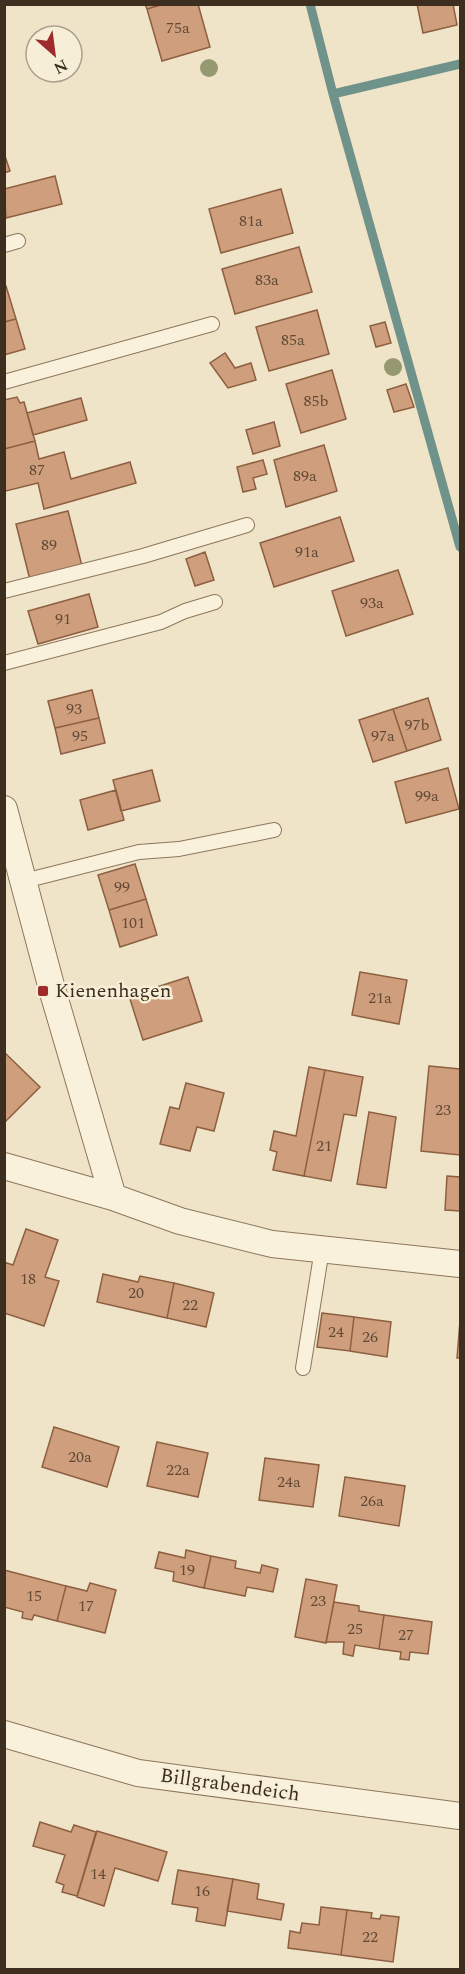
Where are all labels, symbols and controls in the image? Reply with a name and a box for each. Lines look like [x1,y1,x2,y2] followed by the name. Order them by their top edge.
[166,16,190,40] house number: 75a
[24,24,84,84] north arrow
[49,53,72,80] text: N
[239,209,263,233] house number: 81a
[255,268,279,292] house number: 83a
[281,328,305,352] house number: 85a
[304,389,329,413] house number: 85b
[29,458,45,482] house number: 87
[293,464,317,488] house number: 89a
[41,533,57,557] house number: 89
[295,540,319,564] house number: 91a
[360,591,384,615] house number: 93a
[55,607,71,631] house number: 91
[66,697,82,721] house number: 93
[405,713,430,737] house number: 97b
[72,724,88,748] house number: 95
[371,724,395,748] house number: 97a
[415,784,439,808] house number: 99a
[114,875,130,899] house number: 99
[121,911,145,935] house number: 101
[55,976,171,1006] place label: Kienenhagen
[36,984,50,998] marker: Kienenhagen
[368,986,392,1010] house number: 21a
[435,1098,451,1122] house number: 23
[316,1134,332,1158] house number: 21
[20,1267,36,1291] house number: 18
[128,1281,144,1305] house number: 20
[182,1293,198,1317] house number: 22
[328,1320,344,1344] house number: 24
[362,1325,378,1349] house number: 26
[68,1445,92,1469] house number: 20a
[166,1458,190,1482] house number: 22a
[277,1470,301,1494] house number: 24a
[360,1489,384,1513] house number: 26a
[179,1558,195,1582] house number: 19
[26,1584,42,1608] house number: 15
[310,1589,326,1613] house number: 23
[78,1594,94,1618] house number: 17
[347,1617,363,1641] house number: 25
[398,1623,414,1647] house number: 27
[158,1760,302,1810] street label: Billgrabendeich
[90,1862,106,1886] house number: 14
[194,1879,210,1903] house number: 16
[362,1925,378,1949] house number: 22

